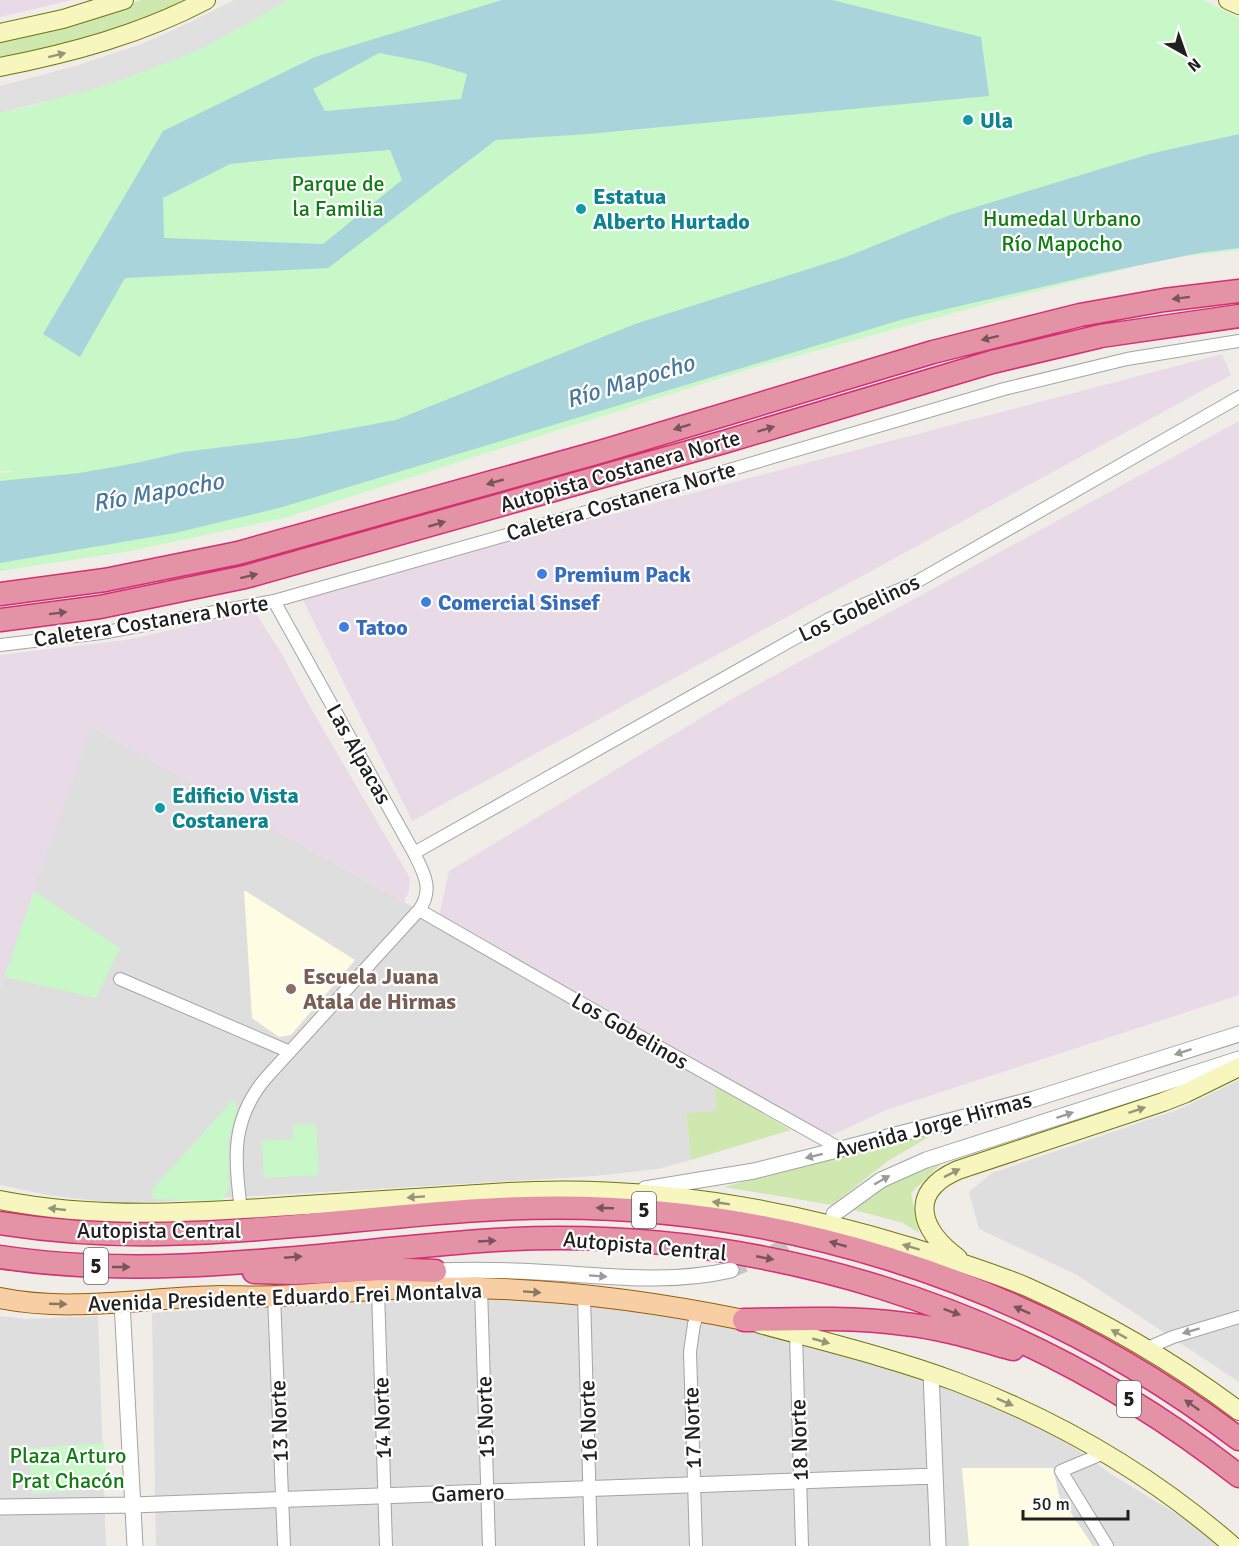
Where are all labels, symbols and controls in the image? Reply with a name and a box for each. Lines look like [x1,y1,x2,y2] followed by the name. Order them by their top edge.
[1155,24,1215,84] north arrow
[48,49,66,59] one-way arrow
[1183,53,1205,76] text: N
[980,107,1013,134] place label: Ula
[961,113,975,127] marker: Ula
[291,170,385,222] park label: Parque de la Familia
[593,183,750,235] place label: Estatua Alberto Hurtado
[574,202,588,216] marker: Estatua Alberto Hurtado
[983,205,1141,257] park label: Humedal Urbano Río Mapocho
[1171,293,1190,303] one-way arrow
[981,333,999,343] one-way arrow
[562,347,699,415] water label: Río Mapocho
[673,423,691,432] one-way arrow
[497,424,743,518] street label: Autopista Costanera Norte
[757,424,775,433] one-way arrow
[503,455,739,547] street label: Caletera Costanera Norte
[90,465,227,518] water label: Río Mapocho
[486,478,504,487] one-way arrow
[429,519,447,528] one-way arrow
[554,561,691,588] place label: Premium Pack
[535,567,549,581] marker: Premium Pack
[794,568,924,648] street label: Los Gobelinos
[240,570,259,580] one-way arrow
[32,589,270,653] street label: Caletera Costanera Norte
[438,589,601,616] place label: Comercial Sinsef
[419,595,433,609] marker: Comercial Sinsef
[49,608,68,618] one-way arrow
[356,614,408,641] place label: Tatoo
[337,620,351,634] marker: Tatoo
[320,699,398,809] street label: Las Alpacas
[172,782,299,834] place label: Edificio Vista Costanera
[153,801,167,815] marker: Edificio Vista Costanera
[303,963,456,1015] place label: Escuela Juana Atala de Hirmas
[284,982,298,996] marker: Escuela Juana Atala de Hirmas
[567,987,693,1075] street label: Los Gobelinos
[1174,1048,1192,1057] one-way arrow
[831,1086,1035,1164] street label: Avenida Jorge Hirmas
[1128,1105,1146,1115] one-way arrow
[1056,1110,1074,1119] one-way arrow
[805,1152,823,1162] one-way arrow
[944,1168,961,1178] one-way arrow
[874,1175,891,1185] one-way arrow
[632,1192,656,1228] road number: 5
[407,1193,426,1202] one-way arrow
[712,1198,731,1207] one-way arrow
[595,1203,614,1212] one-way arrow
[48,1204,67,1214] one-way arrow
[77,1217,241,1244] street label: Autopista Central
[562,1225,728,1267] street label: Autopista Central
[478,1236,497,1245] one-way arrow
[829,1239,847,1249] one-way arrow
[902,1242,920,1251] one-way arrow
[84,1248,108,1284] road number: 5
[283,1252,302,1261] one-way arrow
[755,1254,774,1263] one-way arrow
[111,1262,130,1272] one-way arrow
[589,1271,608,1281] one-way arrow
[87,1277,483,1317] street label: Avenida Presidente Eduardo Frei Montalva
[523,1287,542,1296] one-way arrow
[49,1299,68,1309] one-way arrow
[1013,1305,1030,1314] one-way arrow
[943,1307,961,1317] one-way arrow
[1182,1327,1200,1336] one-way arrow
[1110,1329,1127,1339] one-way arrow
[812,1337,830,1346] one-way arrow
[470,1376,500,1458] street label: 15 Norte
[367,1377,397,1459] street label: 14 Norte
[264,1380,294,1462] street label: 13 Norte
[573,1380,603,1462] street label: 16 Norte
[1117,1381,1141,1417] road number: 5
[677,1387,707,1469] street label: 17 Norte
[997,1398,1014,1407] one-way arrow
[784,1399,814,1481] street label: 18 Norte
[1184,1399,1200,1411] one-way arrow
[10,1442,126,1494] park label: Plaza Arturo Prat Chacón
[431,1478,505,1508] street label: Gamero
[1023,1483,1128,1521] scale bar
[1032,1493,1070,1515] text: 50 m

